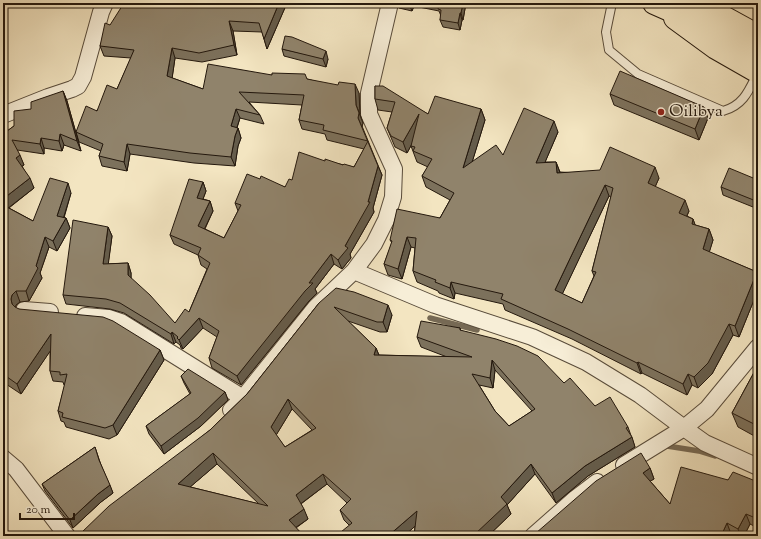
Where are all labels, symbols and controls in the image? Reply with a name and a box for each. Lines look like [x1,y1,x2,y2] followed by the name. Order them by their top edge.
[669,100,723,124] place label: Oilibya
[656,107,666,117] marker: Oilibya
[20,495,74,521] scale bar
[26,501,51,519] text: 20 m

